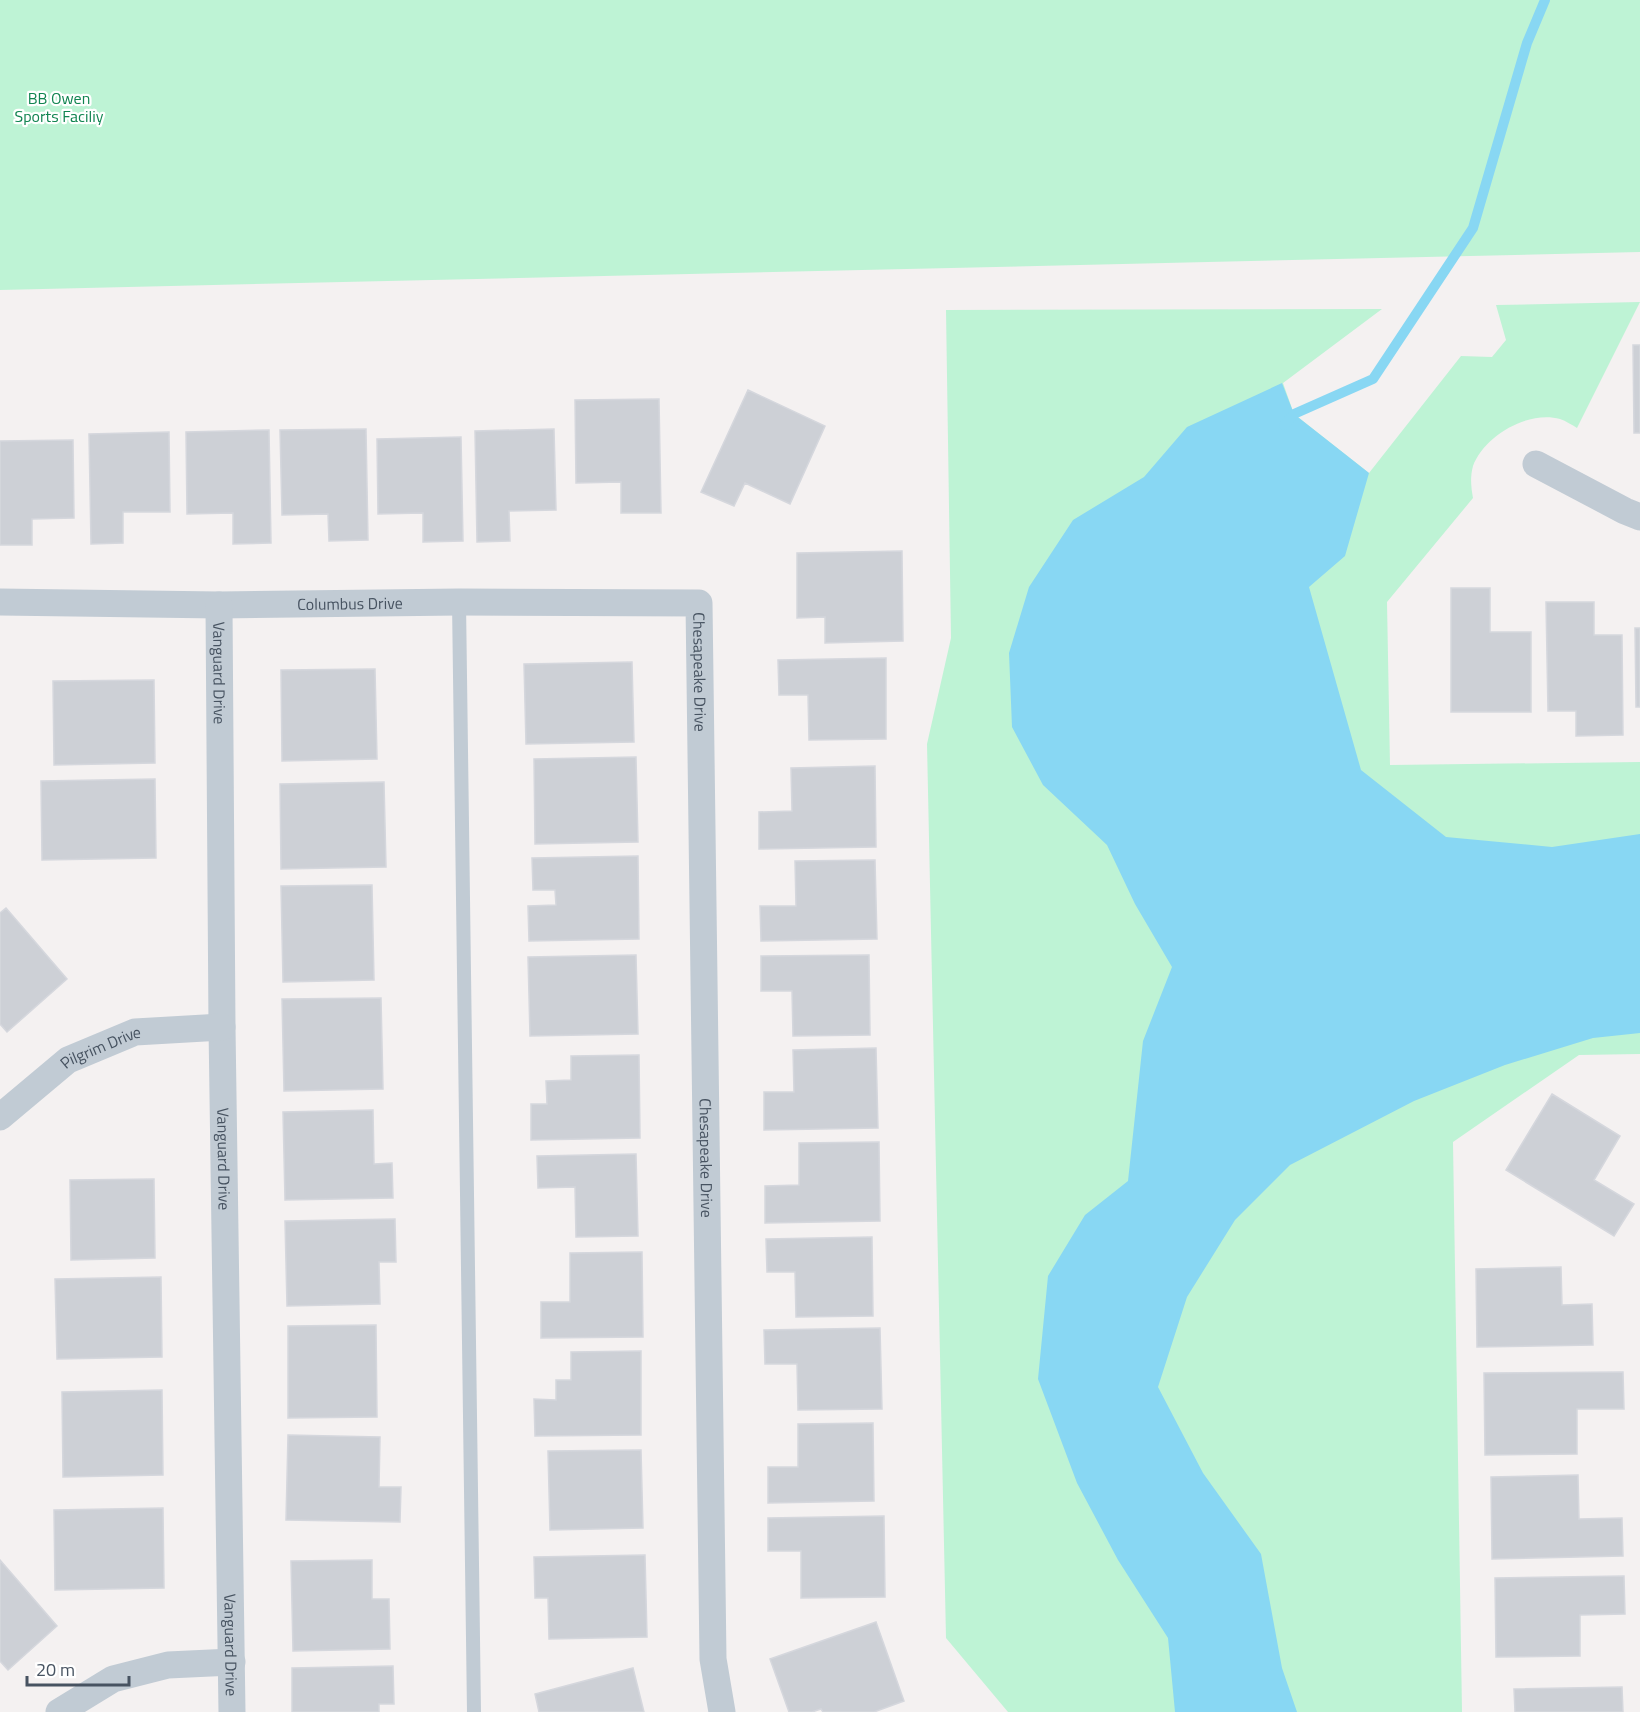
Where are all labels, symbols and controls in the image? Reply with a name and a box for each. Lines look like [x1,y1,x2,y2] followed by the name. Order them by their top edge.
[15,86,104,128] park label: BB Owen Sports Faciliy
[297,591,403,616] street label: Columbus Drive
[687,612,713,732] street label: Chesapeake Drive
[207,622,232,724] street label: Vanguard Drive
[54,1020,141,1074] street label: Pilgrim Drive
[694,1098,719,1218] street label: Chesapeake Drive
[211,1107,237,1210] street label: Vanguard Drive
[218,1593,244,1696] street label: Vanguard Drive
[27,1649,129,1687] scale bar
[36,1656,75,1683] text: 20 m

